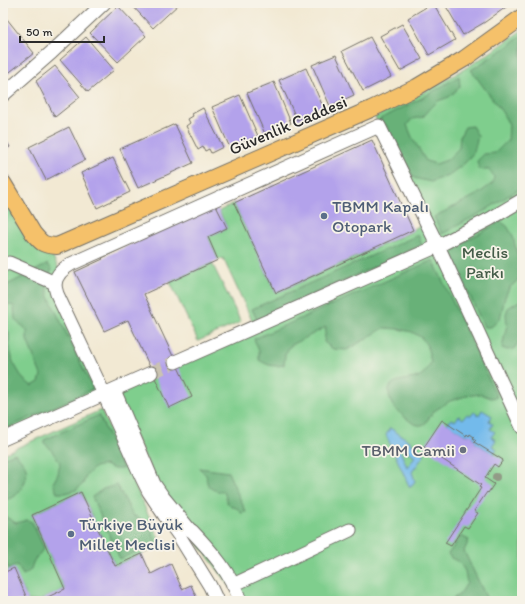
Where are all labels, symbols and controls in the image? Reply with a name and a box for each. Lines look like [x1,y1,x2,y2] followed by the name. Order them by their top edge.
[20,18,104,44] scale bar
[26,25,52,39] text: 50 m
[226,91,350,159] street label: Güvenlik Caddesi
[332,196,429,236] place label: TBMM Kapalı Otopark
[319,211,329,221] marker: TBMM Kapalı Otopark
[462,242,508,282] park label: Meclis Parkı
[362,440,455,460] place label: TBMM Camii
[458,445,468,455] marker: TBMM Camii
[79,514,183,554] place label: Türkiye Büyük Millet Meclisi
[66,529,76,539] marker: Türkiye Büyük Millet Meclisi

